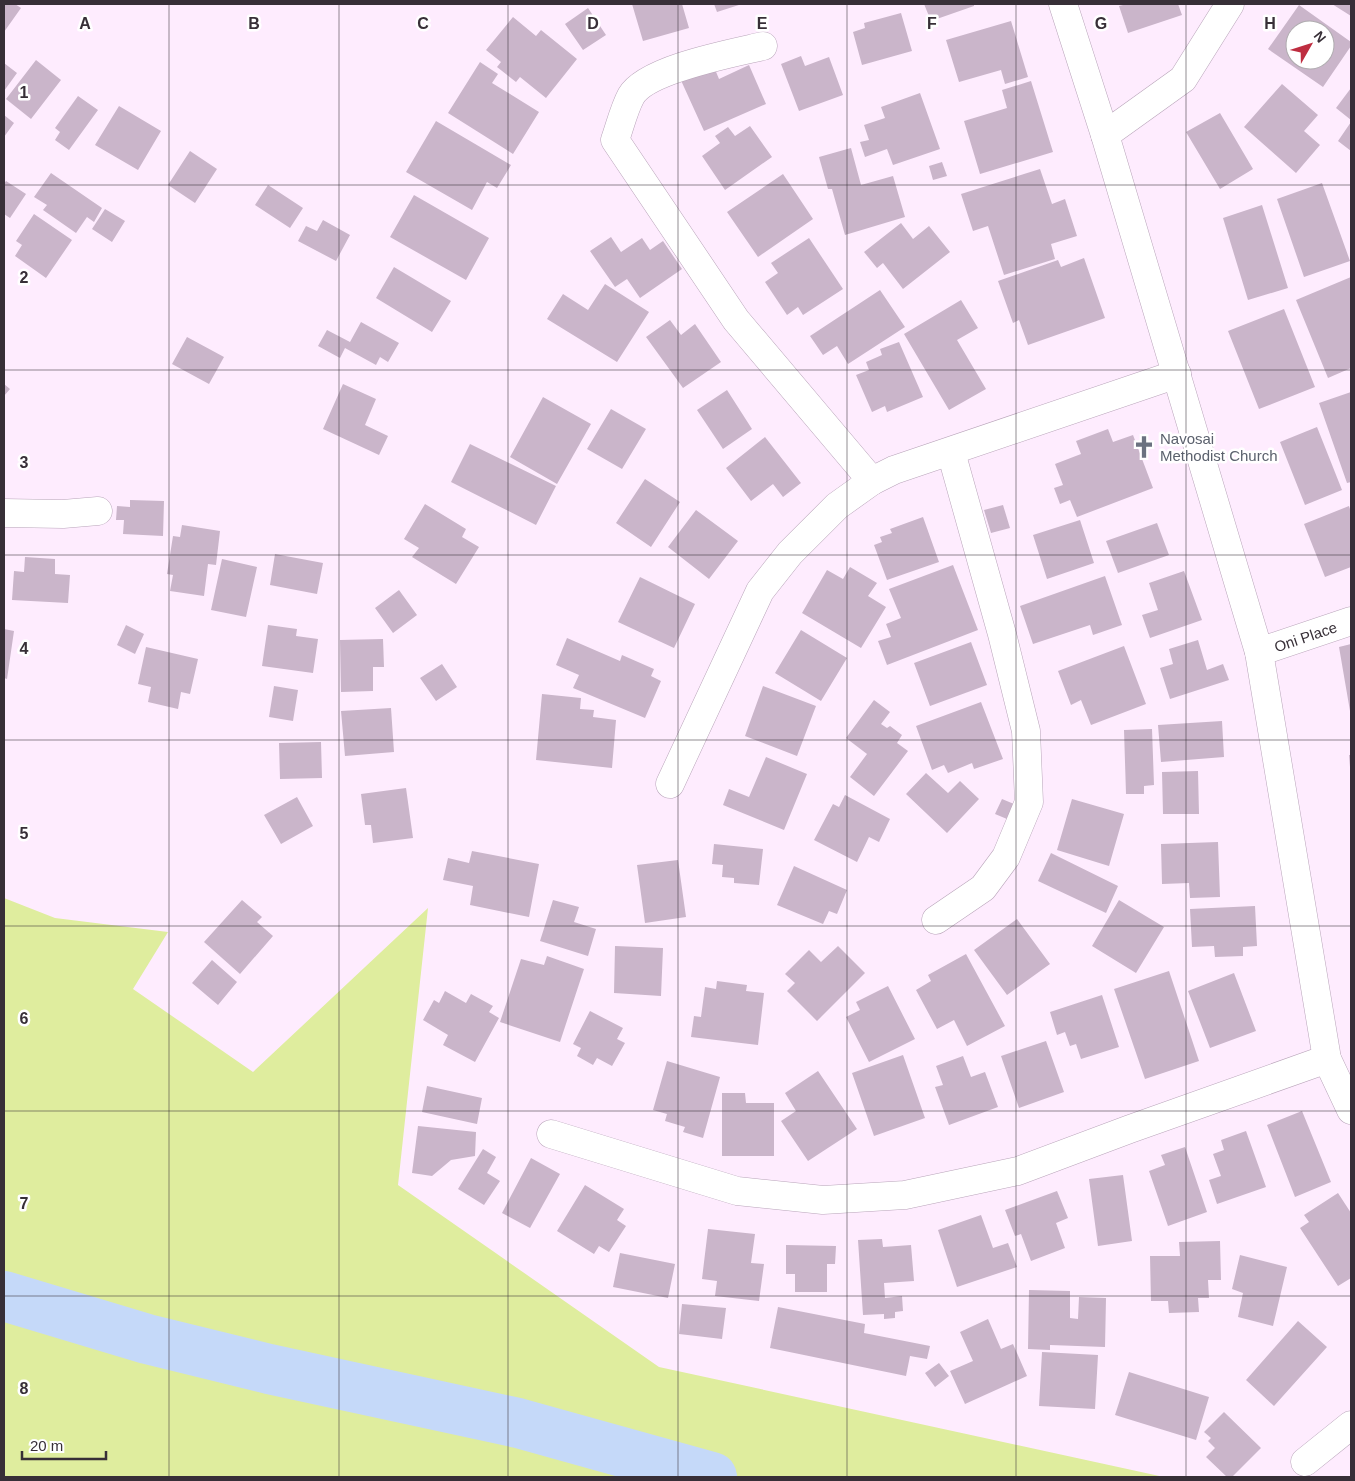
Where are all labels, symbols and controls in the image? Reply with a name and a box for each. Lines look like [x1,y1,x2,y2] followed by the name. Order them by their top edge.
[79,15,91,32] text: A
[248,15,260,32] text: B
[417,15,429,32] text: C
[587,15,599,32] text: D
[757,15,768,32] text: E
[927,15,937,32] text: F
[1095,15,1107,32] text: G
[1264,15,1276,32] text: H
[1285,20,1335,70] north arrow
[1311,28,1330,46] text: N
[20,84,29,101] text: 1
[20,269,29,286] text: 2
[1160,430,1278,464] place label: Navosai Methodist Church
[1131,434,1157,460] church icon: Navosai Methodist Church
[20,454,29,471] text: 3
[1272,618,1339,655] street label: Oni Place
[20,640,29,657] text: 4
[20,825,29,842] text: 5
[20,1010,29,1027] text: 6
[20,1195,29,1212] text: 7
[20,1380,29,1397] text: 8
[22,1428,106,1460] scale bar
[30,1437,63,1454] text: 20 m

